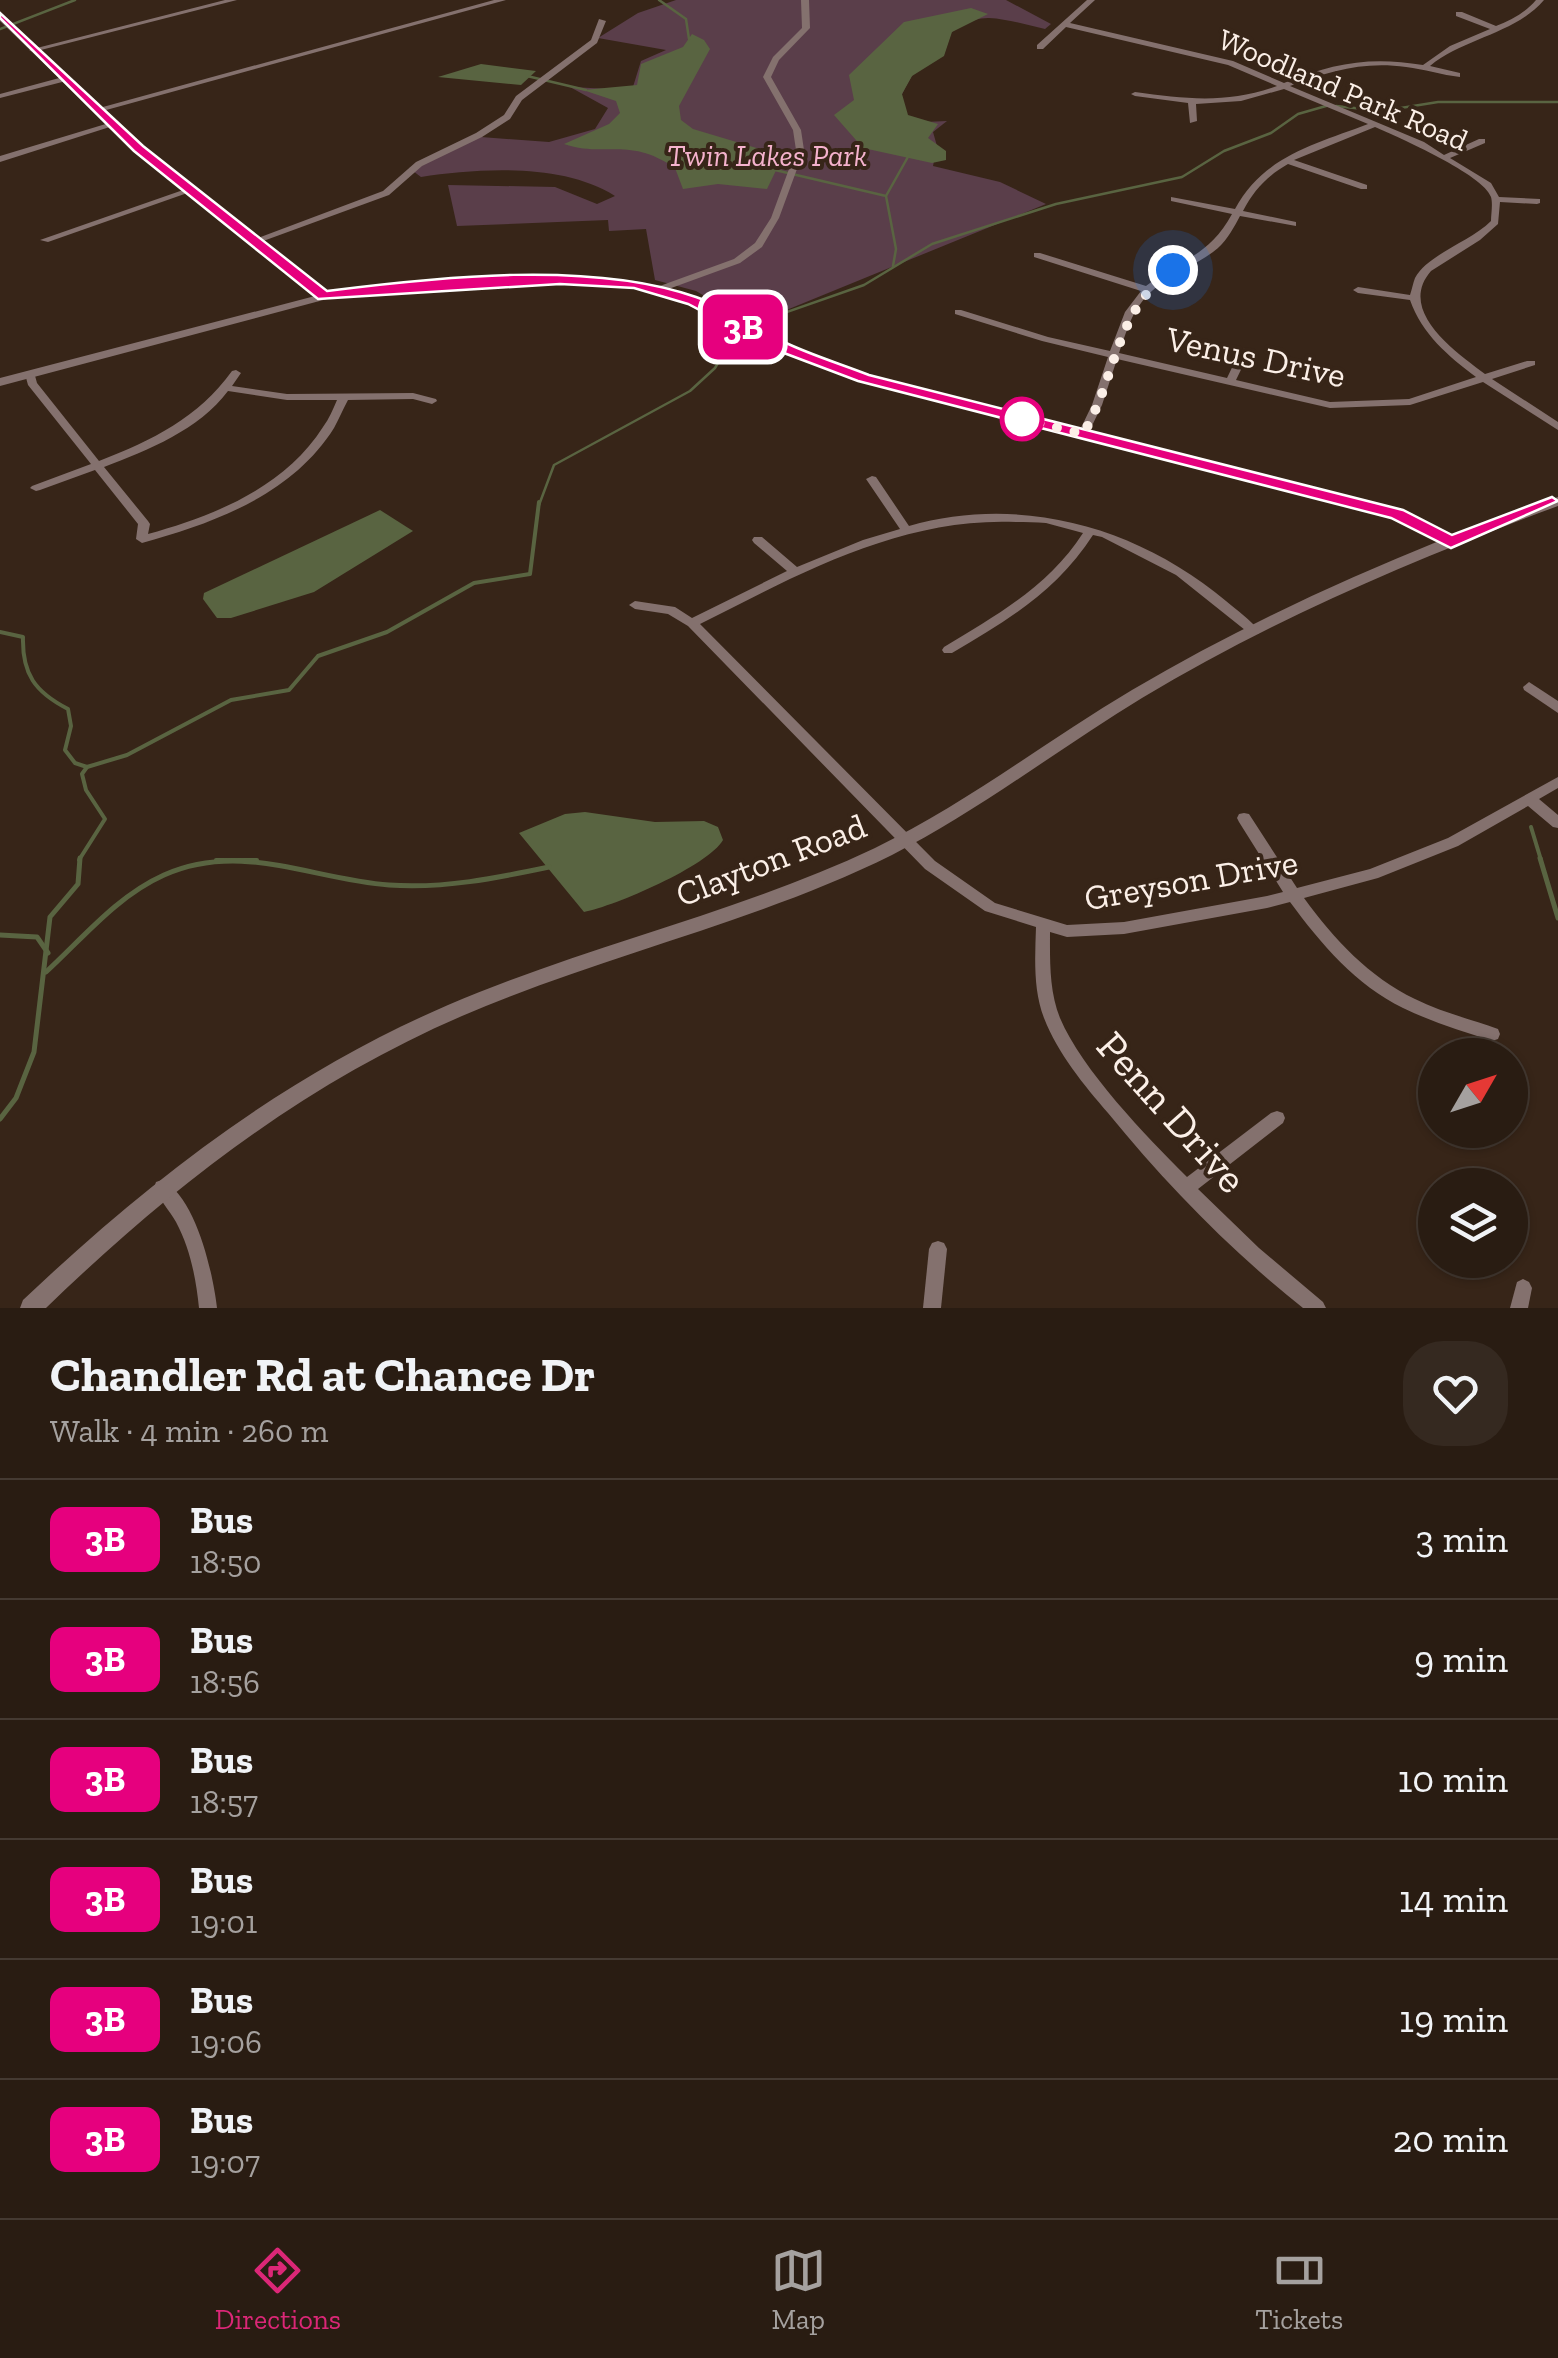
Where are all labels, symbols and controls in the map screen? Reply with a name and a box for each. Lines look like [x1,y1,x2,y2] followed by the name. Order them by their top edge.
[1213,21,1474,159] street label: Woodland Park Road
[667,138,867,174] park label: Twin Lakes Park
[1148,245,1198,295] your location
[698,294,788,360] line badge: 3B
[723,306,763,348] text: 3B
[1162,317,1349,396] street label: Venus Drive
[1001,398,1043,440] unlabelled marker
[670,805,872,915] street label: Clayton Road
[1081,841,1301,919] street label: Greyson Drive
[1086,1021,1258,1203] street label: Penn Drive
[1418,1038,1528,1148] north arrow
[1418,1038,1528,1278] map controls
[1418,1168,1528,1278] button: layers
[1403,1341,1508,1446] button: heart
[50,1346,595,1403] text: Chandler Rd at Chance Dr
[50,1412,328,1450] text: Walk · 4 min · 260 m
[190,1497,253,1543] text: Bus
[1416,1516,1508,1562] text: 3 min
[85,1518,125,1560] text: 3B
[190,1543,262,1581] text: 18:50
[190,1617,253,1663] text: Bus
[1414,1636,1508,1682] text: 9 min
[85,1638,125,1680] text: 3B
[190,1663,260,1701] text: 18:56
[190,1737,253,1783] text: Bus
[1398,1756,1508,1802] text: 10 min
[85,1758,125,1800] text: 3B
[190,1783,258,1821] text: 18:57
[190,1857,253,1903] text: Bus
[1399,1876,1508,1922] text: 14 min
[85,1878,125,1920] text: 3B
[190,1903,257,1941] text: 19:01
[190,1977,253,2023] text: Bus
[1399,1996,1508,2042] text: 19 min
[85,1998,125,2040] text: 3B
[190,2023,262,2061] text: 19:06
[190,2097,253,2143] text: Bus
[1393,2116,1508,2162] text: 20 min
[85,2118,125,2160] text: 3B
[190,2143,260,2181] text: 19:07
[215,2243,341,2336] tab: Directions
[771,2243,826,2336] tab: Map
[1255,2243,1343,2336] tab: Tickets

